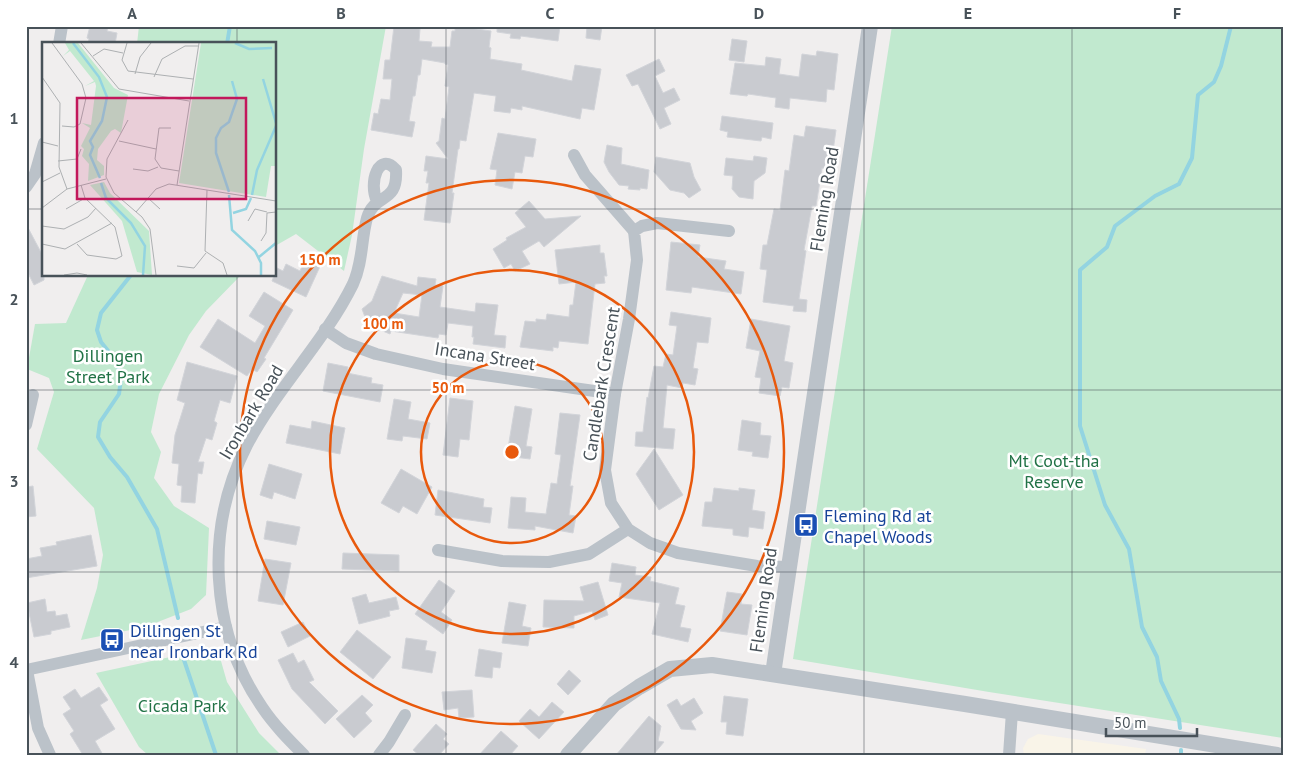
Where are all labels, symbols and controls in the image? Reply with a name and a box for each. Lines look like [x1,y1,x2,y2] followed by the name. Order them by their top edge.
[127,3,137,23] text: A
[336,3,346,23] text: B
[546,3,555,23] text: C
[754,3,764,23] text: D
[964,3,972,23] text: E
[1173,3,1181,23] text: F
[42,42,276,276] inset map
[9,108,19,128] text: 1
[804,145,844,253] street label: Fleming Road
[299,250,341,269] text: 150 m
[9,289,19,309] text: 2
[577,305,625,463] street label: Candlebark Crescent
[362,314,404,333] text: 100 m
[433,337,537,375] street label: Incana Street
[66,344,150,388] park label: Dillingen Street Park
[214,360,288,464] street label: Ironbark Road
[432,378,464,397] text: 50 m
[503,443,521,461] centre of rings
[1009,449,1099,493] park label: Mt Coot-tha Reserve
[9,471,19,491] text: 3
[824,504,932,548] place label: Fleming Rd at Chapel Woods
[793,512,819,538] bus stop icon: Fleming Rd at Chapel Woods
[744,546,782,654] street label: Fleming Road
[130,619,258,663] place label: Dillingen St near Ironbark Rd
[99,627,125,653] bus stop icon: Dillingen St near Ironbark Rd
[9,652,19,672] text: 4
[138,694,227,717] park label: Cicada Park
[1106,706,1198,738] scale bar
[1114,713,1147,732] text: 50 m

